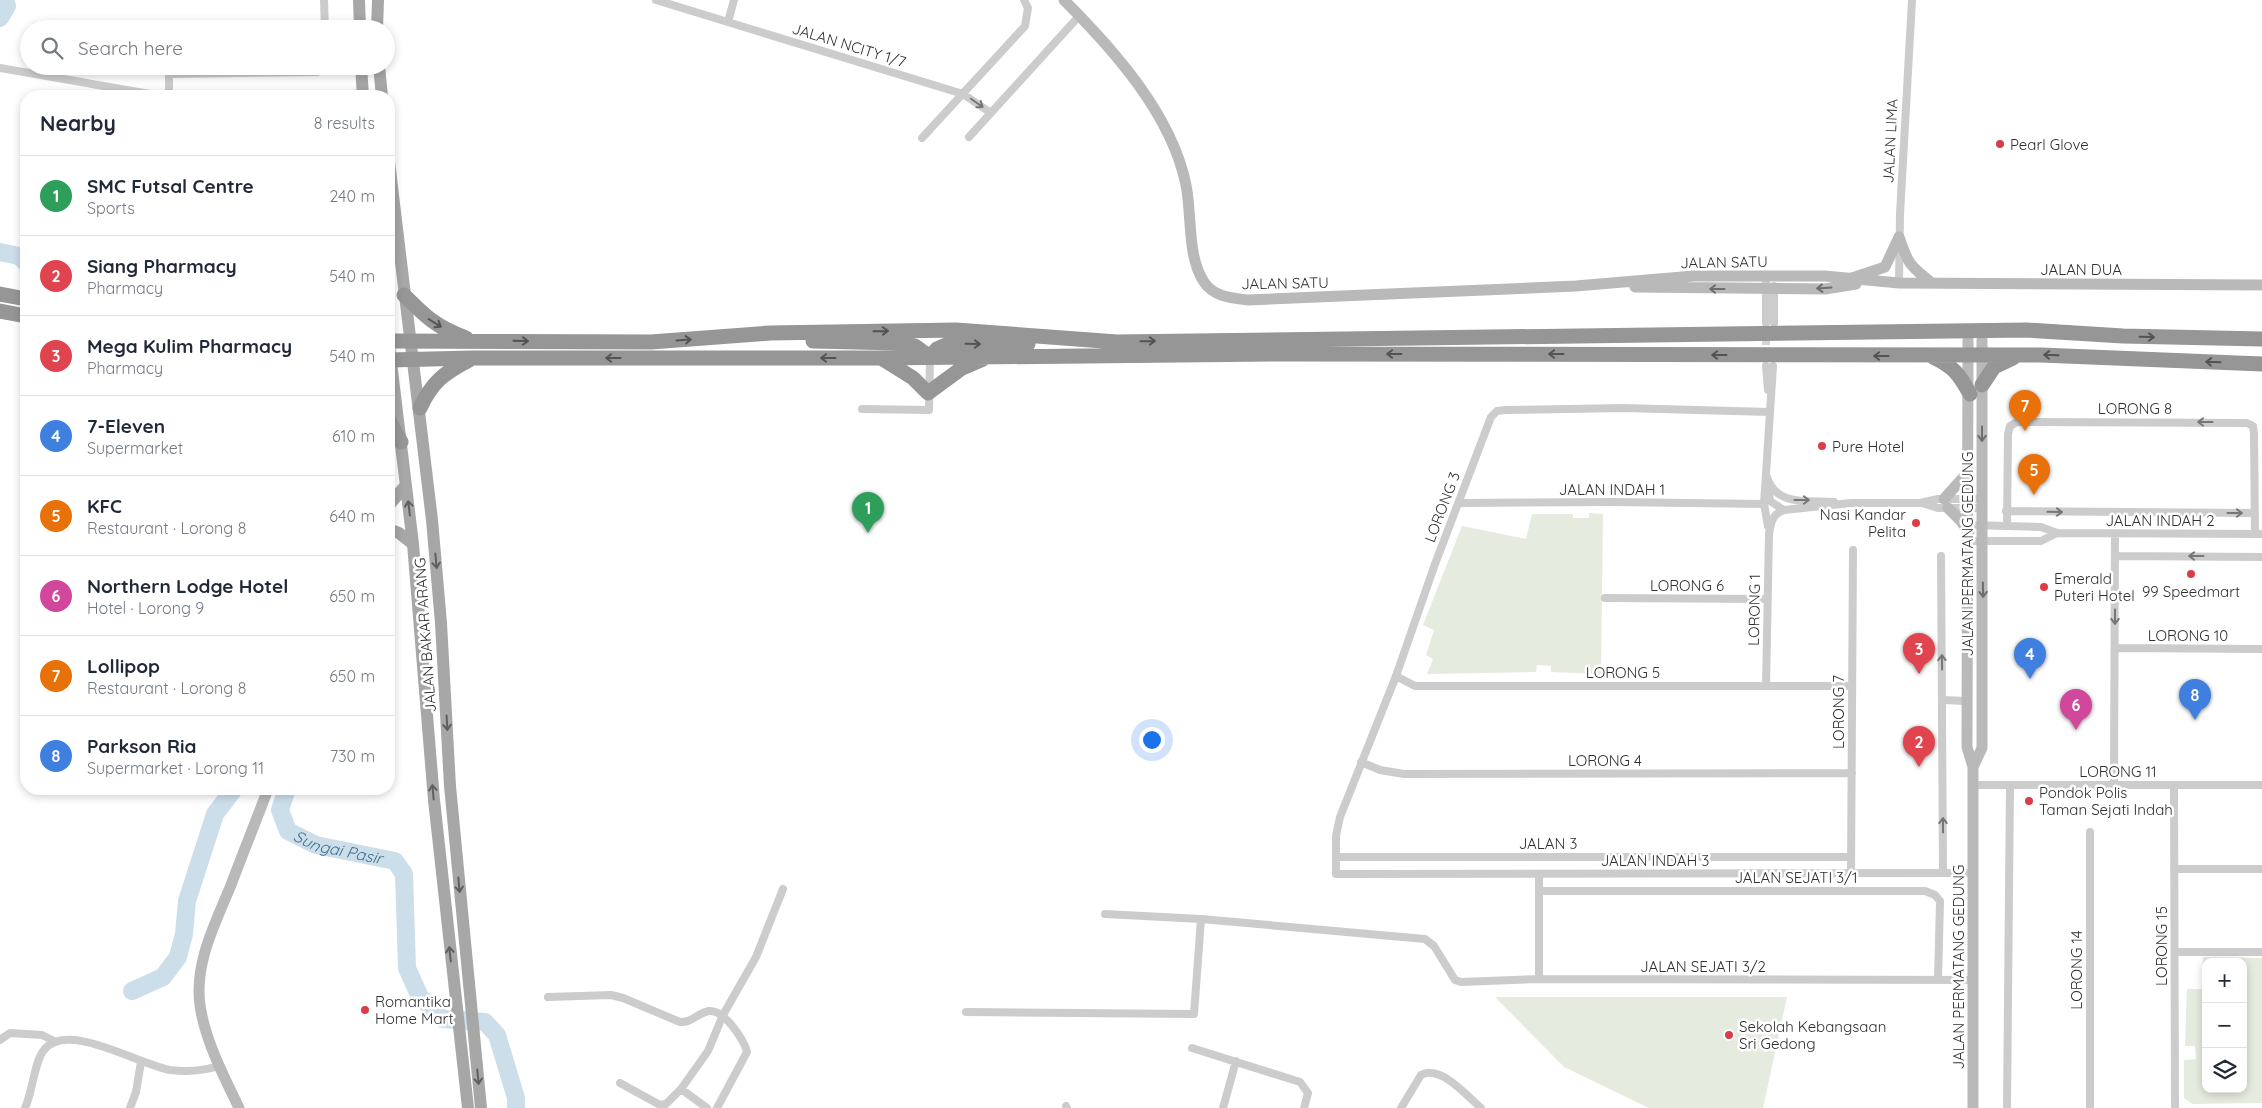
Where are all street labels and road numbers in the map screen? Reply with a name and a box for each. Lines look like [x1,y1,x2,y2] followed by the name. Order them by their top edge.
[790,19,908,71] street label: JALAN NCITY 1/7
[1878,98,1902,184] street label: JALAN LIMA
[1680,252,1768,272] street label: JALAN SATU
[2040,260,2122,279] street label: JALAN DUA
[1241,273,1329,293] street label: JALAN SATU
[2098,399,2172,418] street label: LORONG 8
[1958,452,1977,656] street label: JALAN PERMATANG GEDUNG
[1420,469,1464,545] street label: LORONG 3
[1559,480,1665,499] street label: JALAN INDAH 1
[2105,511,2215,530] street label: JALAN INDAH 2
[410,557,440,713] street label: JALAN BAKAR ARANG
[1744,574,1764,646] street label: LORONG 1
[1650,576,1724,595] street label: LORONG 6
[2148,626,2228,645] street label: LORONG 10
[1586,663,1660,682] street label: LORONG 5
[1829,675,1848,749] street label: LORONG 7
[1568,751,1642,770] street label: LORONG 4
[2079,762,2157,781] street label: LORONG 11
[1519,834,1577,853] street label: JALAN 3
[1601,851,1709,870] street label: JALAN INDAH 3
[1949,865,1968,1069] street label: JALAN PERMATANG GEDUNG
[1734,868,1858,887] street label: JALAN SEJATI 3/1
[2152,906,2171,986] street label: LORONG 15
[2067,930,2086,1010] street label: LORONG 14
[1640,957,1766,976] street label: JALAN SEJATI 3/2

